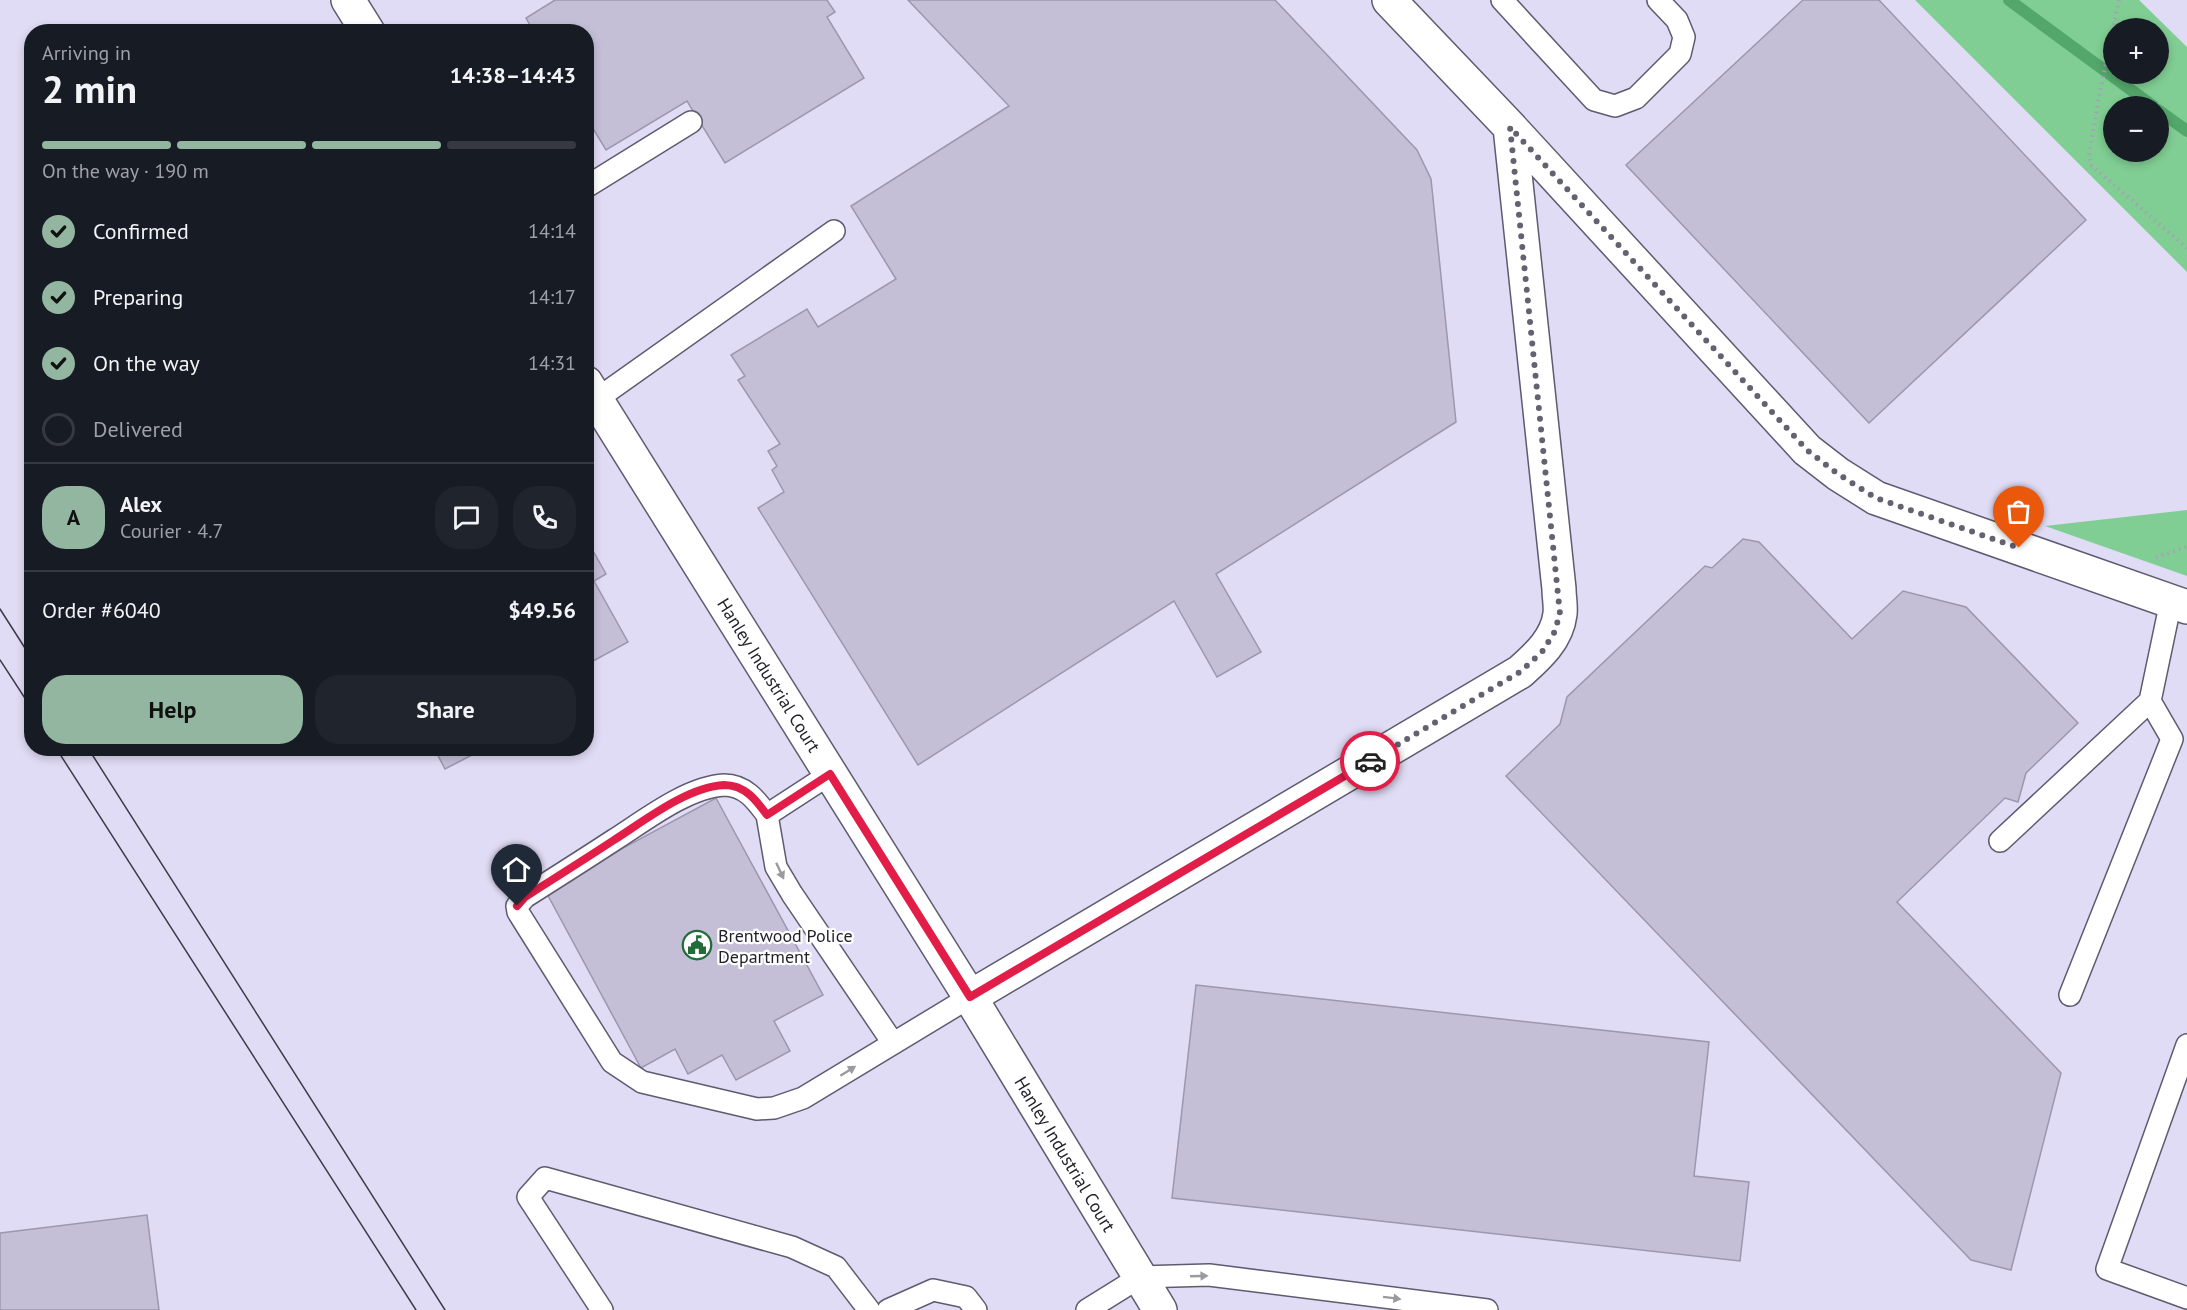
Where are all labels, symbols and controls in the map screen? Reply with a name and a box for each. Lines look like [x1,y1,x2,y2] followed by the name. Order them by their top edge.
[2103,18,2169,162] map controls
[2103,18,2169,84] button: +
[42,40,131,66] text: Arriving in
[450,61,576,89] text: 14:38–14:43
[42,63,137,114] text: 2 min
[2103,96,2169,162] button: −
[42,158,209,184] text: On the way · 190 m
[42,215,75,248] icon: check
[93,217,189,245] text: Confirmed
[528,218,576,244] text: 14:14
[42,281,75,314] icon: check
[93,283,183,311] text: Preparing
[528,284,576,310] text: 14:17
[42,347,75,380] icon: check
[93,349,200,377] text: On the way
[528,350,576,376] text: 14:31
[93,415,183,443] text: Delivered
[435,486,498,549] button: chat
[513,486,576,549] button: phone
[1993,486,2044,548] pin
[120,490,162,518] text: Alex
[2002,495,2035,528] icon: bag
[67,503,80,531] text: A
[120,518,223,544] text: Courier · 4.7
[712,594,826,756] street label: Hanley Industrial Court
[42,596,161,624] text: Order #6040
[508,596,576,624] text: $49.56
[42,675,303,744] button: Help
[315,675,576,744] button: Share
[1340,731,1400,791] courier
[1354,745,1387,778] icon: car
[491,844,542,906] pin
[500,853,533,886] icon: home
[775,863,784,880] one-way arrow
[718,924,853,968] place label: Brentwood Police Department
[681,929,713,961] public building icon: Brentwood Police Department
[840,1065,856,1076] one-way arrow
[1009,1072,1121,1236] street label: Hanley Industrial Court
[1189,1271,1208,1280] one-way arrow
[1383,1293,1402,1303] one-way arrow

